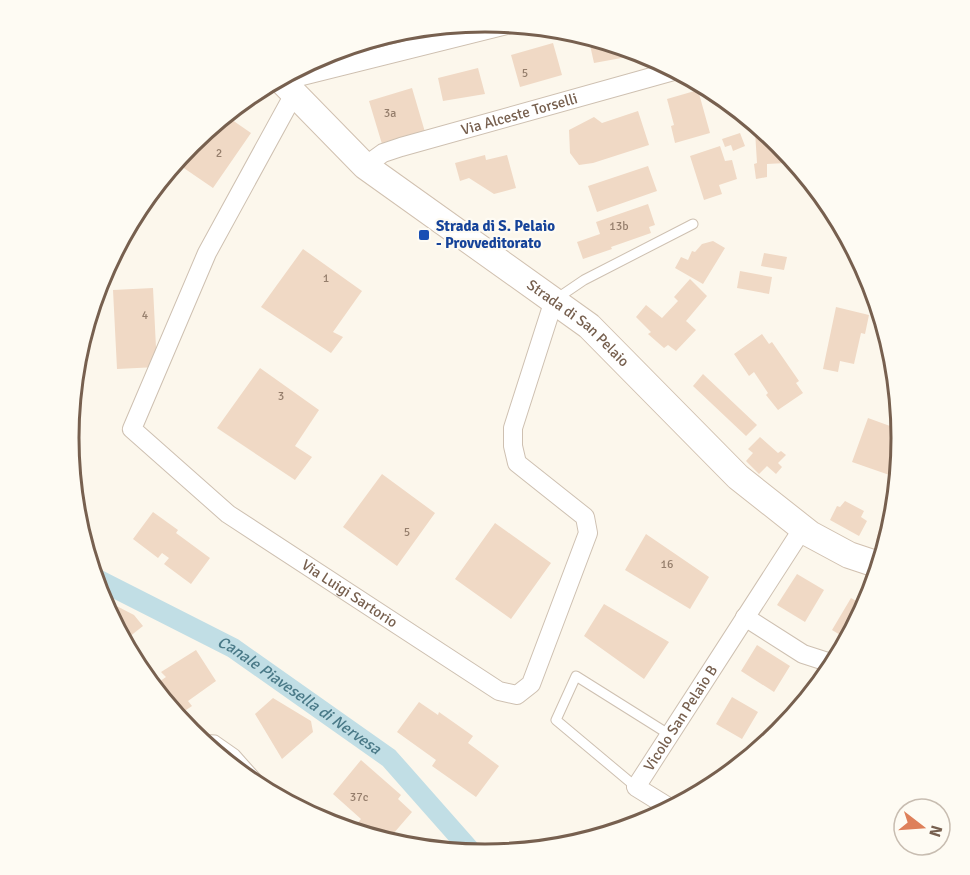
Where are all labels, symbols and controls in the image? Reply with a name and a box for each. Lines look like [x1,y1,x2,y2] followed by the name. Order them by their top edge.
[522,66,528,81] house number: 5
[459,89,580,139] street label: Via Alceste Torselli
[384,106,396,121] house number: 3a
[216,146,222,161] house number: 2
[436,217,555,252] place label: Strada di S. Pelaio - Provveditorato
[609,219,629,234] house number: 13b
[417,228,431,242] marker: Strada di S. Pelaio - Provveditorato
[323,271,329,286] house number: 1
[523,276,633,371] street label: Strada di San Pelaio
[142,308,149,323] house number: 4
[278,389,284,404] house number: 3
[404,525,410,540] house number: 5
[298,556,401,631] street label: Via Luigi Sartorio
[661,557,673,572] house number: 16
[214,632,385,760] water label: Canale Piavesella di Nervesa
[640,662,721,774] street label: Vicolo San Pelaio B
[350,790,369,805] house number: 37c
[892,797,952,857] north arrow
[924,823,947,839] text: N

